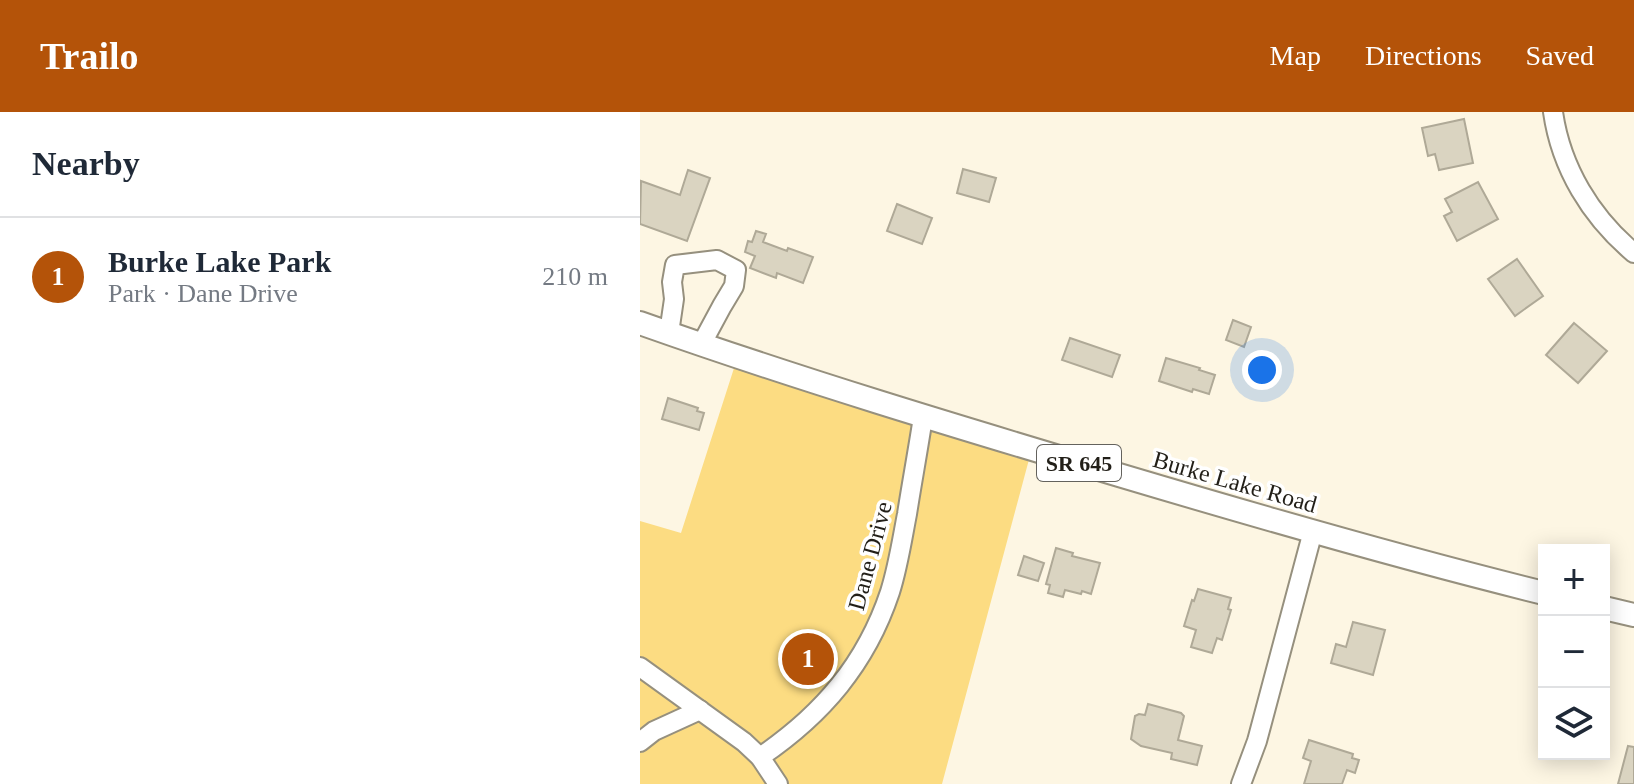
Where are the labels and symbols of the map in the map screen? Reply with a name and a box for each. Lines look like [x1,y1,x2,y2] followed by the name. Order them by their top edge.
[1242,350,1282,390] your location
[1037,445,1121,481] road number: SR 645
[1150,446,1320,518] street label: Burke Lake Road
[843,499,897,613] street label: Dane Drive
[782,629,834,689] pin: 1

